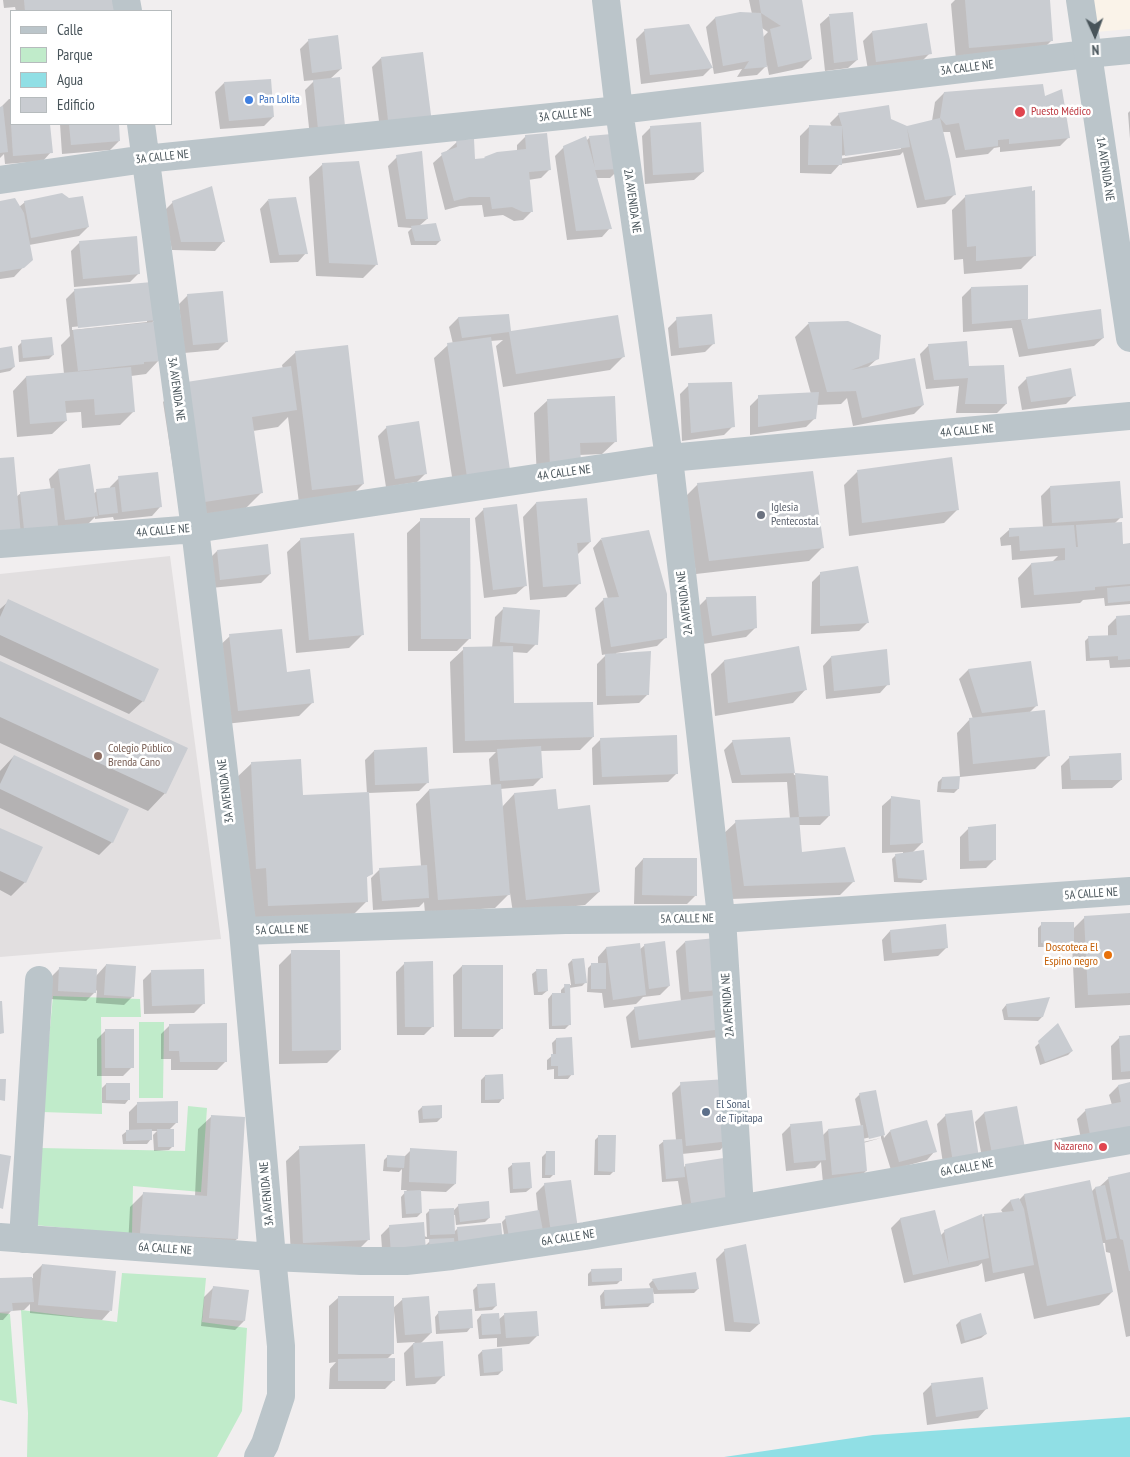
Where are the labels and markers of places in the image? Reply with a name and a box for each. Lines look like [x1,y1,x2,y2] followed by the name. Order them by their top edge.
[259,93,300,107] place label: Pan Lolita
[243,94,255,106] marker: Pan Lolita
[1013,105,1027,119] marker: Puesto Médico
[1031,105,1091,119] place label: Puesto Médico
[771,501,819,529] place label: Iglesia Pentecostal
[755,509,767,521] marker: Iglesia Pentecostal
[108,742,172,770] place label: Colegio Público Brenda Cano
[92,750,104,762] marker: Colegio Público Brenda Cano
[1044,941,1098,969] place label: Doscoteca El Espino negro
[1102,949,1114,961] marker: Doscoteca El Espino negro
[716,1098,763,1126] place label: El Sonal de Tipitapa
[700,1106,712,1118] marker: El Sonal de Tipitapa
[1054,1140,1093,1154] place label: Nazareno
[1097,1141,1109,1153] marker: Nazareno

